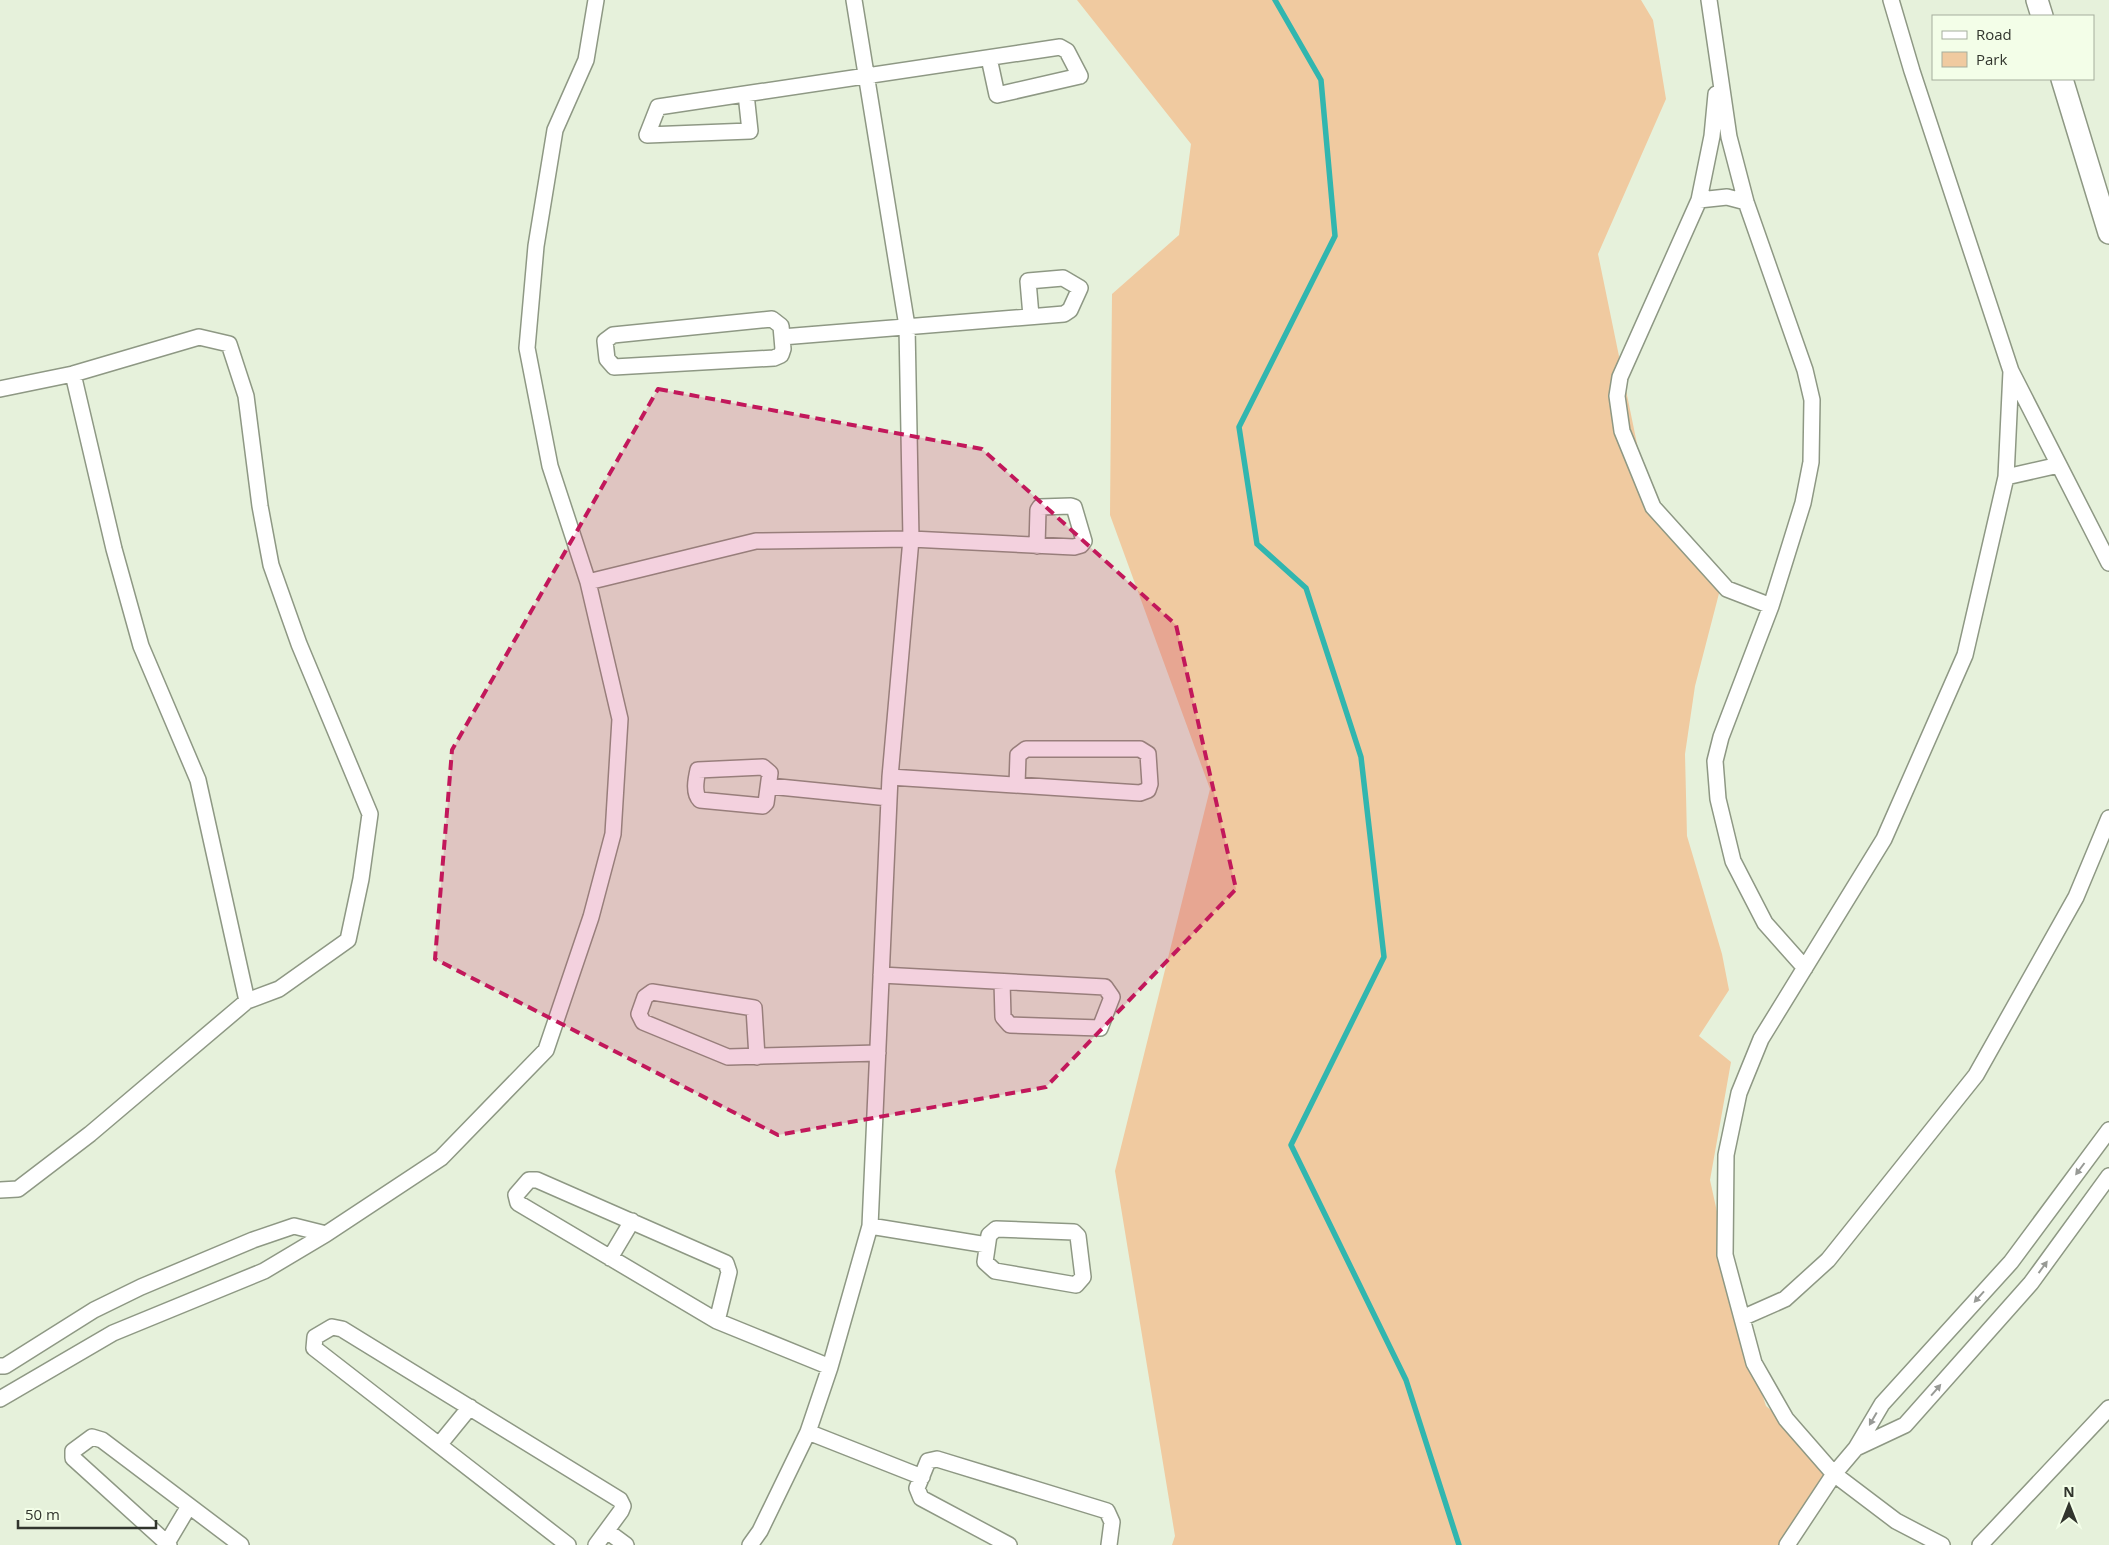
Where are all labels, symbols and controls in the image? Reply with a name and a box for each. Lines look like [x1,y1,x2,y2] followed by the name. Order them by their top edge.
[1932,15,2094,80] legend
[1976,24,2012,44] text: Road
[1976,49,2007,69] text: Park
[2075,1162,2085,1176] one-way arrow
[2037,1261,2048,1274] one-way arrow
[1973,1290,1985,1302] one-way arrow
[1931,1383,1942,1396] one-way arrow
[1869,1412,1877,1427] one-way arrow
[2044,1480,2094,1530] north arrow
[2063,1482,2075,1501] text: N
[18,1498,155,1530] scale bar
[25,1504,60,1524] text: 50 m

